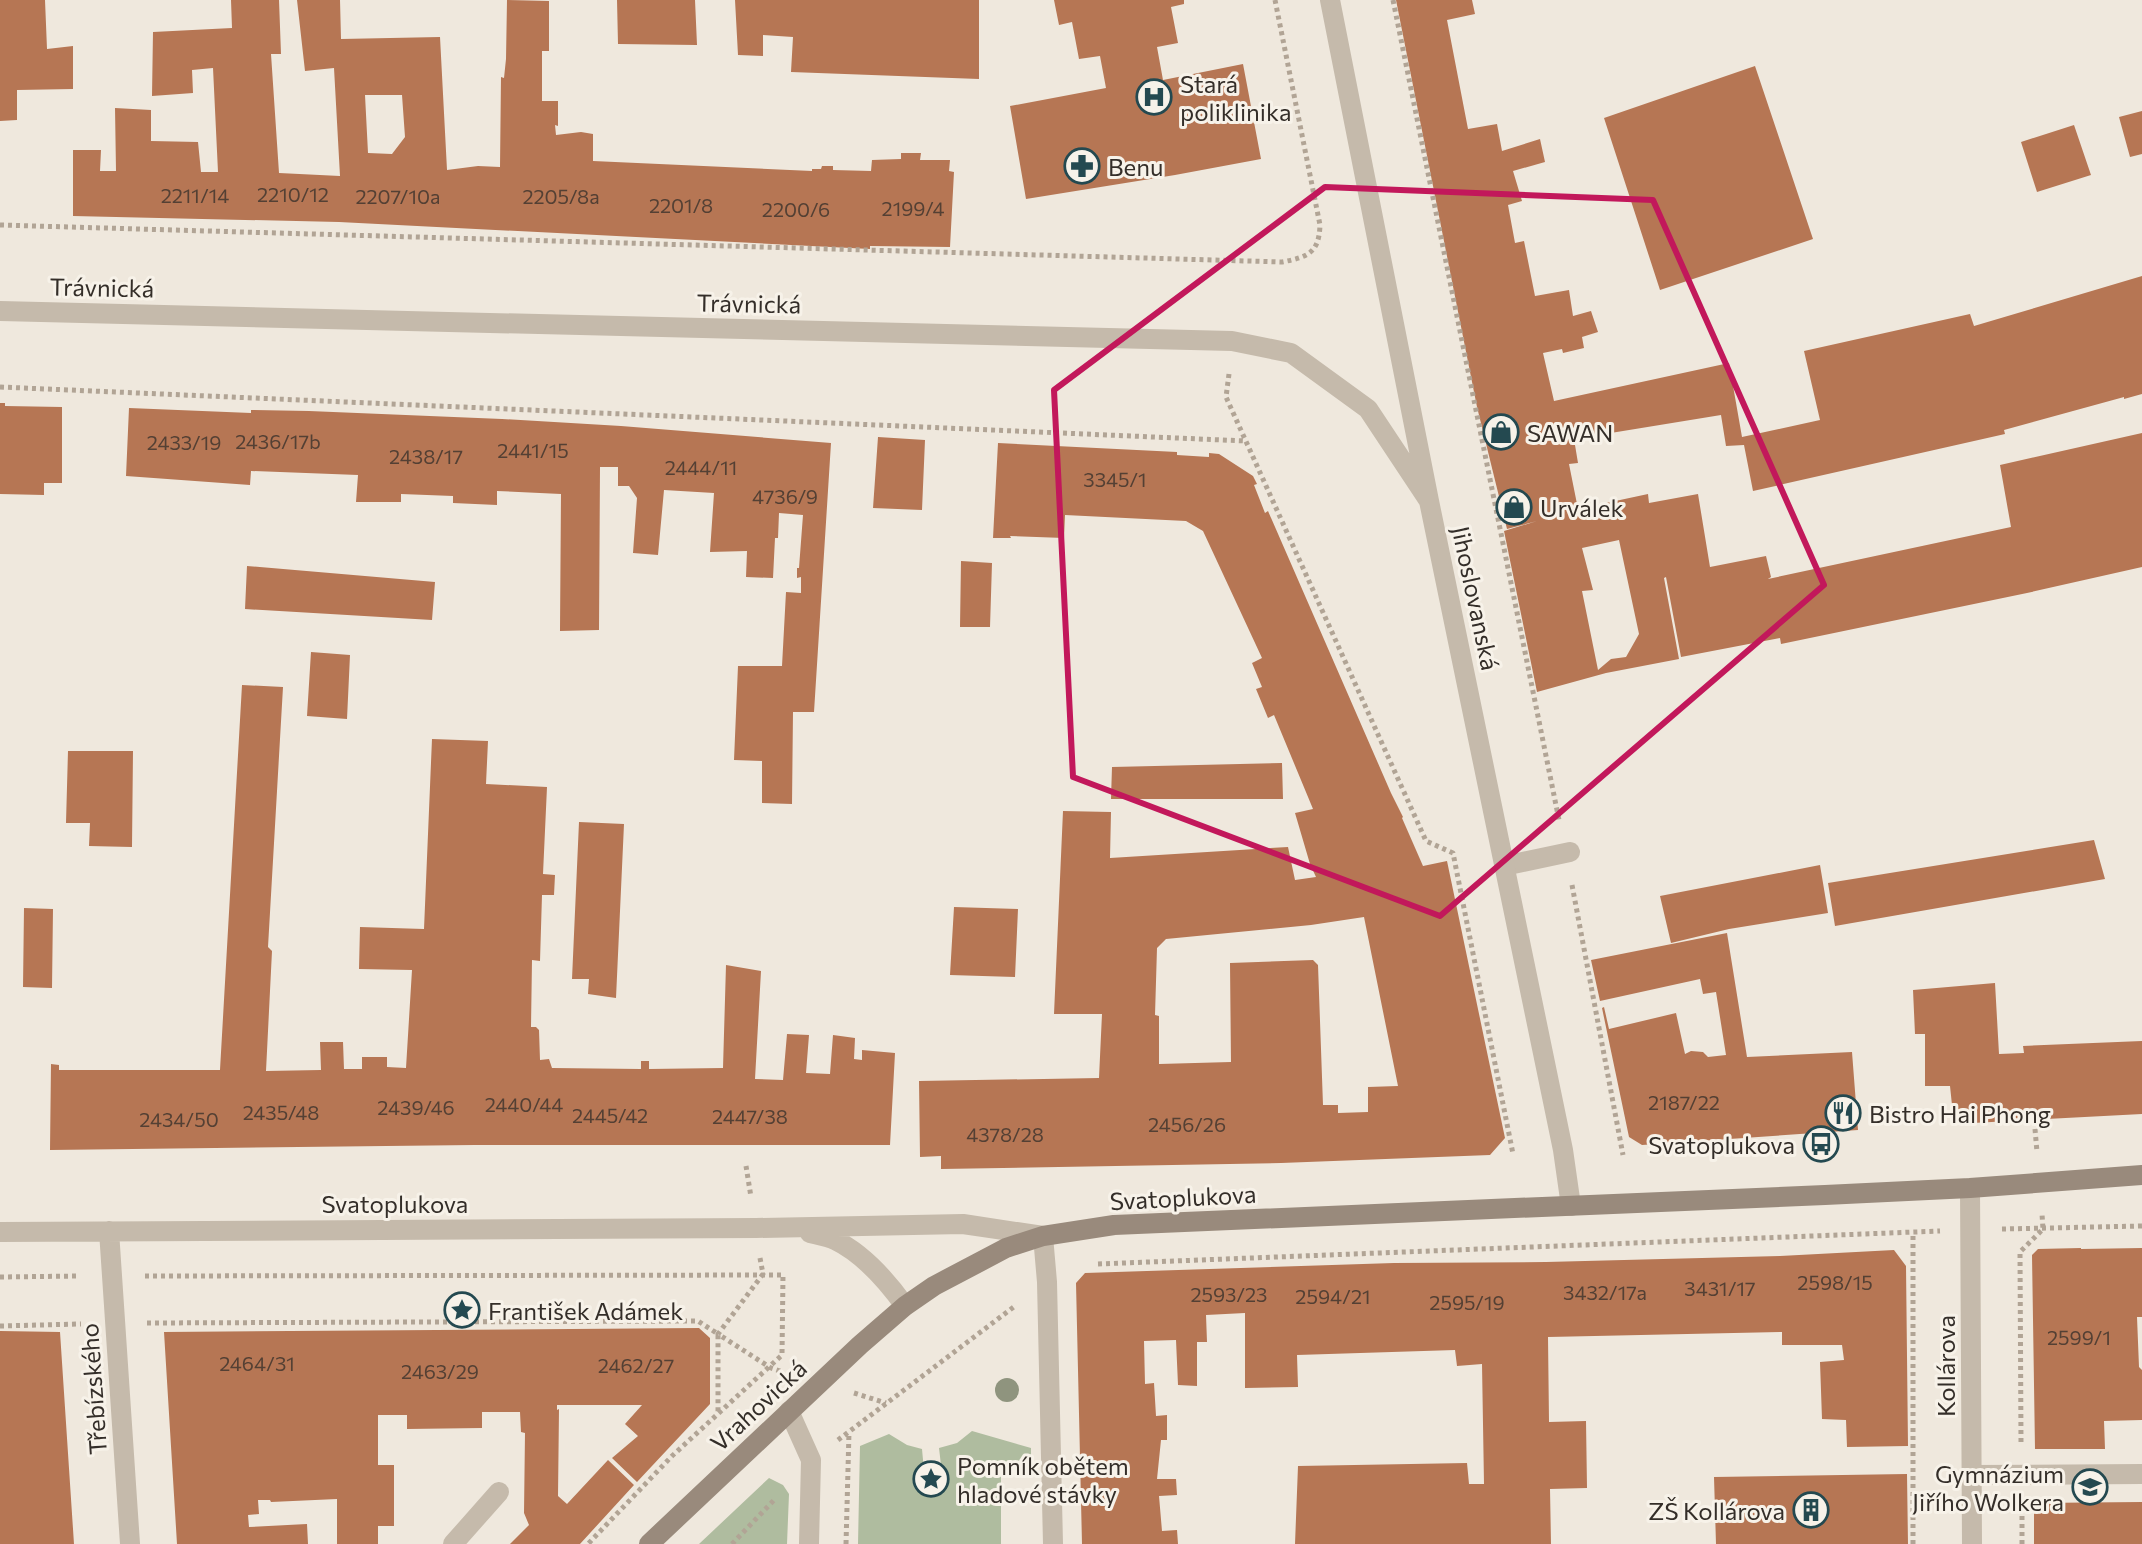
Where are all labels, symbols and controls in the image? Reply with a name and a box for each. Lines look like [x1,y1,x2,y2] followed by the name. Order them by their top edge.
[1180,69,1292,126] place label: Stará poliklinika
[1135,78,1173,116] hospital icon: Stará poliklinika
[1063,147,1101,185] pharmacy icon: Benu
[1108,152,1163,181] place label: Benu
[257,182,329,206] house number: 2210/12
[161,183,229,207] house number: 2211/14
[355,184,441,208] house number: 2207/10a
[522,184,600,208] house number: 2205/8a
[649,193,713,217] house number: 2201/8
[882,196,944,220] house number: 2199/4
[762,197,830,221] house number: 2200/6
[50,272,154,302] street label: Trávnická
[697,288,801,318] street label: Trávnická
[1482,413,1520,451] shop icon: SAWAN
[1527,418,1613,447] place label: SAWAN
[235,429,321,453] house number: 2436/17b
[147,430,221,454] house number: 2433/19
[497,438,569,462] house number: 2441/15
[389,444,463,468] house number: 2438/17
[665,455,737,479] house number: 2444/11
[1083,467,1147,491] house number: 3345/1
[752,484,818,508] house number: 4736/9
[1495,488,1533,526] shop icon: Urválek
[1540,493,1623,522] place label: Urválek
[1447,523,1505,673] street label: Jihoslovanská
[1648,1090,1720,1114] house number: 2187/22
[485,1092,563,1116] house number: 2440/44
[1824,1094,1862,1132] restaurant icon: Bistro Hai Phong
[377,1095,455,1119] house number: 2439/46
[1869,1099,2051,1128] place label: Bistro Hai Phong
[243,1100,319,1124] house number: 2435/48
[572,1103,648,1127] house number: 2445/42
[712,1104,788,1128] house number: 2447/38
[139,1107,219,1131] house number: 2434/50
[1148,1112,1226,1136] house number: 2456/26
[966,1122,1044,1146] house number: 4378/28
[1802,1125,1840,1163] bus stop icon: Svatoplukova
[1648,1130,1795,1159] place label: Svatoplukova
[1109,1179,1257,1215] street label: Svatoplukova
[322,1189,468,1218] street label: Svatoplukova
[1797,1270,1873,1294] house number: 2598/15
[1684,1276,1756,1300] house number: 3431/17
[1563,1280,1647,1304] house number: 3432/17a
[1190,1282,1268,1306] house number: 2593/23
[1295,1284,1371,1308] house number: 2594/21
[1429,1290,1505,1314] house number: 2595/19
[443,1291,481,1329] place icon: František Adámek
[488,1296,683,1325] place label: František Adámek
[1931,1315,1960,1417] street label: Kollárova
[74,1322,112,1456] street label: Třebízského
[2047,1325,2111,1349] house number: 2599/1
[219,1351,295,1375] house number: 2464/31
[598,1353,674,1377] house number: 2462/27
[704,1353,812,1457] street label: Vrahovická
[401,1359,479,1383] house number: 2463/29
[957,1451,1129,1508] place label: Pomník obětem hladové stávky
[1912,1459,2064,1516] place label: Gymnázium Jiřího Wolkera
[912,1460,950,1498] place icon: Pomník obětem hladové stávky
[2071,1468,2109,1506] school or university icon: Gymnázium Jiřího Wolkera
[1792,1491,1830,1529] building icon: ZŠ Kollárova
[1648,1496,1785,1525] place label: ZŠ Kollárova

